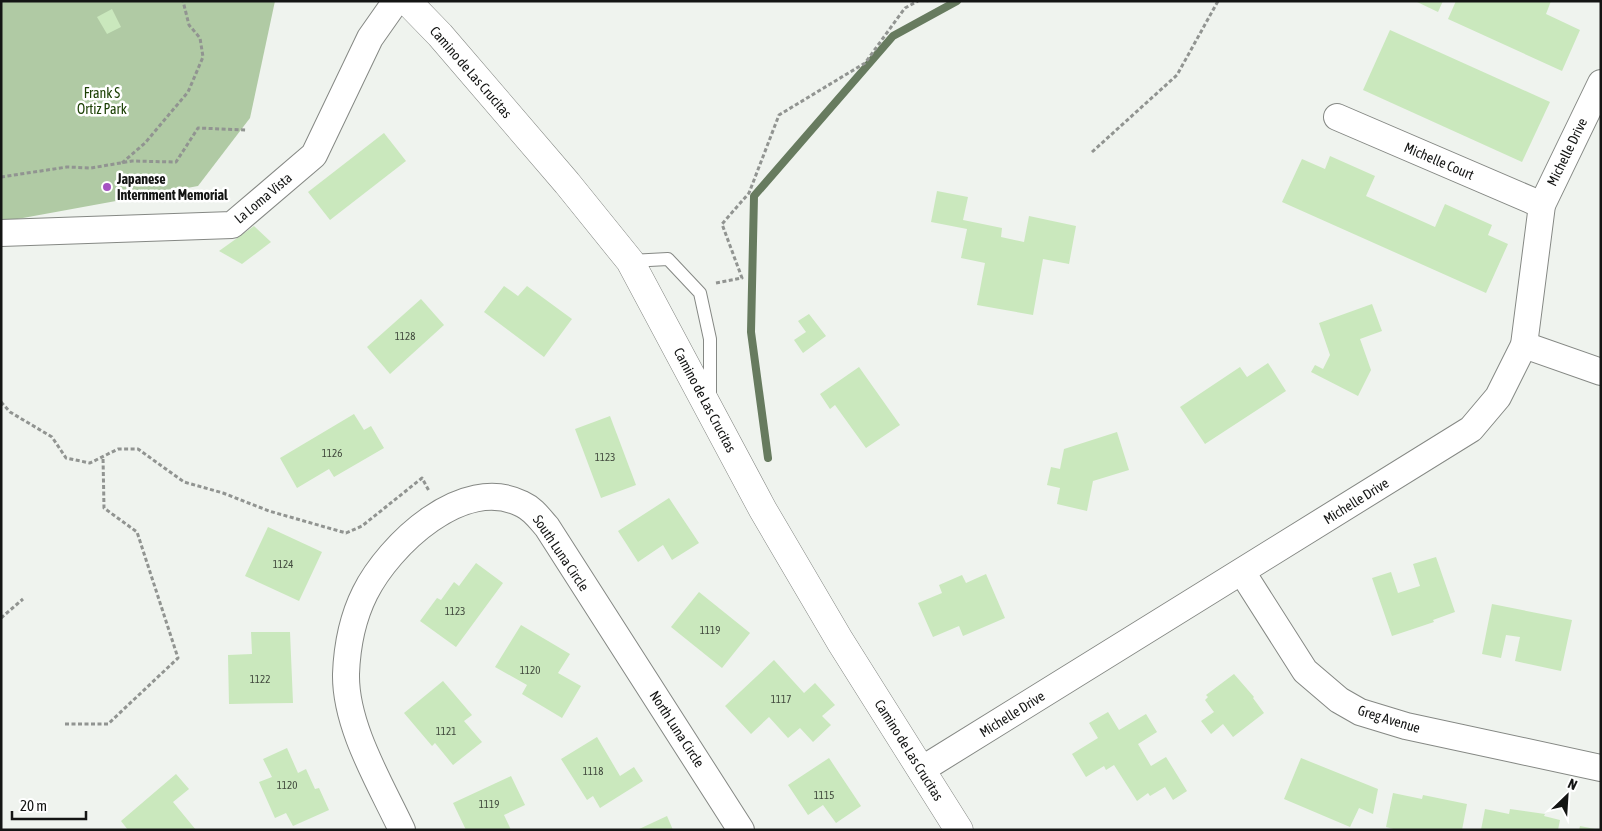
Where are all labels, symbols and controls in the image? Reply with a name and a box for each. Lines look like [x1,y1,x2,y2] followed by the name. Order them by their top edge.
[427,23,515,121] street label: Camino de Las Crucitas
[77,85,127,117] park label: Frank S Ortiz Park
[1544,115,1590,189] street label: Michelle Drive
[1402,139,1476,183] street label: Michelle Court
[231,169,295,227] street label: La Loma Vista
[116,171,228,203] place label: Japanese Internment Memorial
[101,181,113,193] marker: Japanese Internment Memorial
[395,330,415,342] house number: 1128
[671,345,739,455] street label: Camino de Las Crucitas
[322,447,342,459] house number: 1126
[595,451,615,463] house number: 1123
[1321,475,1391,527] street label: Michelle Drive
[530,512,592,594] street label: South Luna Circle
[273,558,293,570] house number: 1124
[445,605,465,617] house number: 1123
[700,624,720,636] house number: 1119
[520,664,540,676] house number: 1120
[250,673,270,685] house number: 1122
[646,688,708,770] street label: North Luna Circle
[977,688,1047,740] street label: Michelle Drive
[771,693,791,705] house number: 1117
[871,697,947,804] street label: Camino de Las Crucitas
[1356,702,1422,736] street label: Greg Avenue
[436,725,456,737] house number: 1121
[583,765,603,777] house number: 1118
[1542,771,1592,821] north arrow
[1565,775,1580,793] text: N
[277,779,297,791] house number: 1120
[12,788,86,820] scale bar
[814,789,834,801] house number: 1115
[20,797,47,814] text: 20 m
[479,798,499,810] house number: 1119

